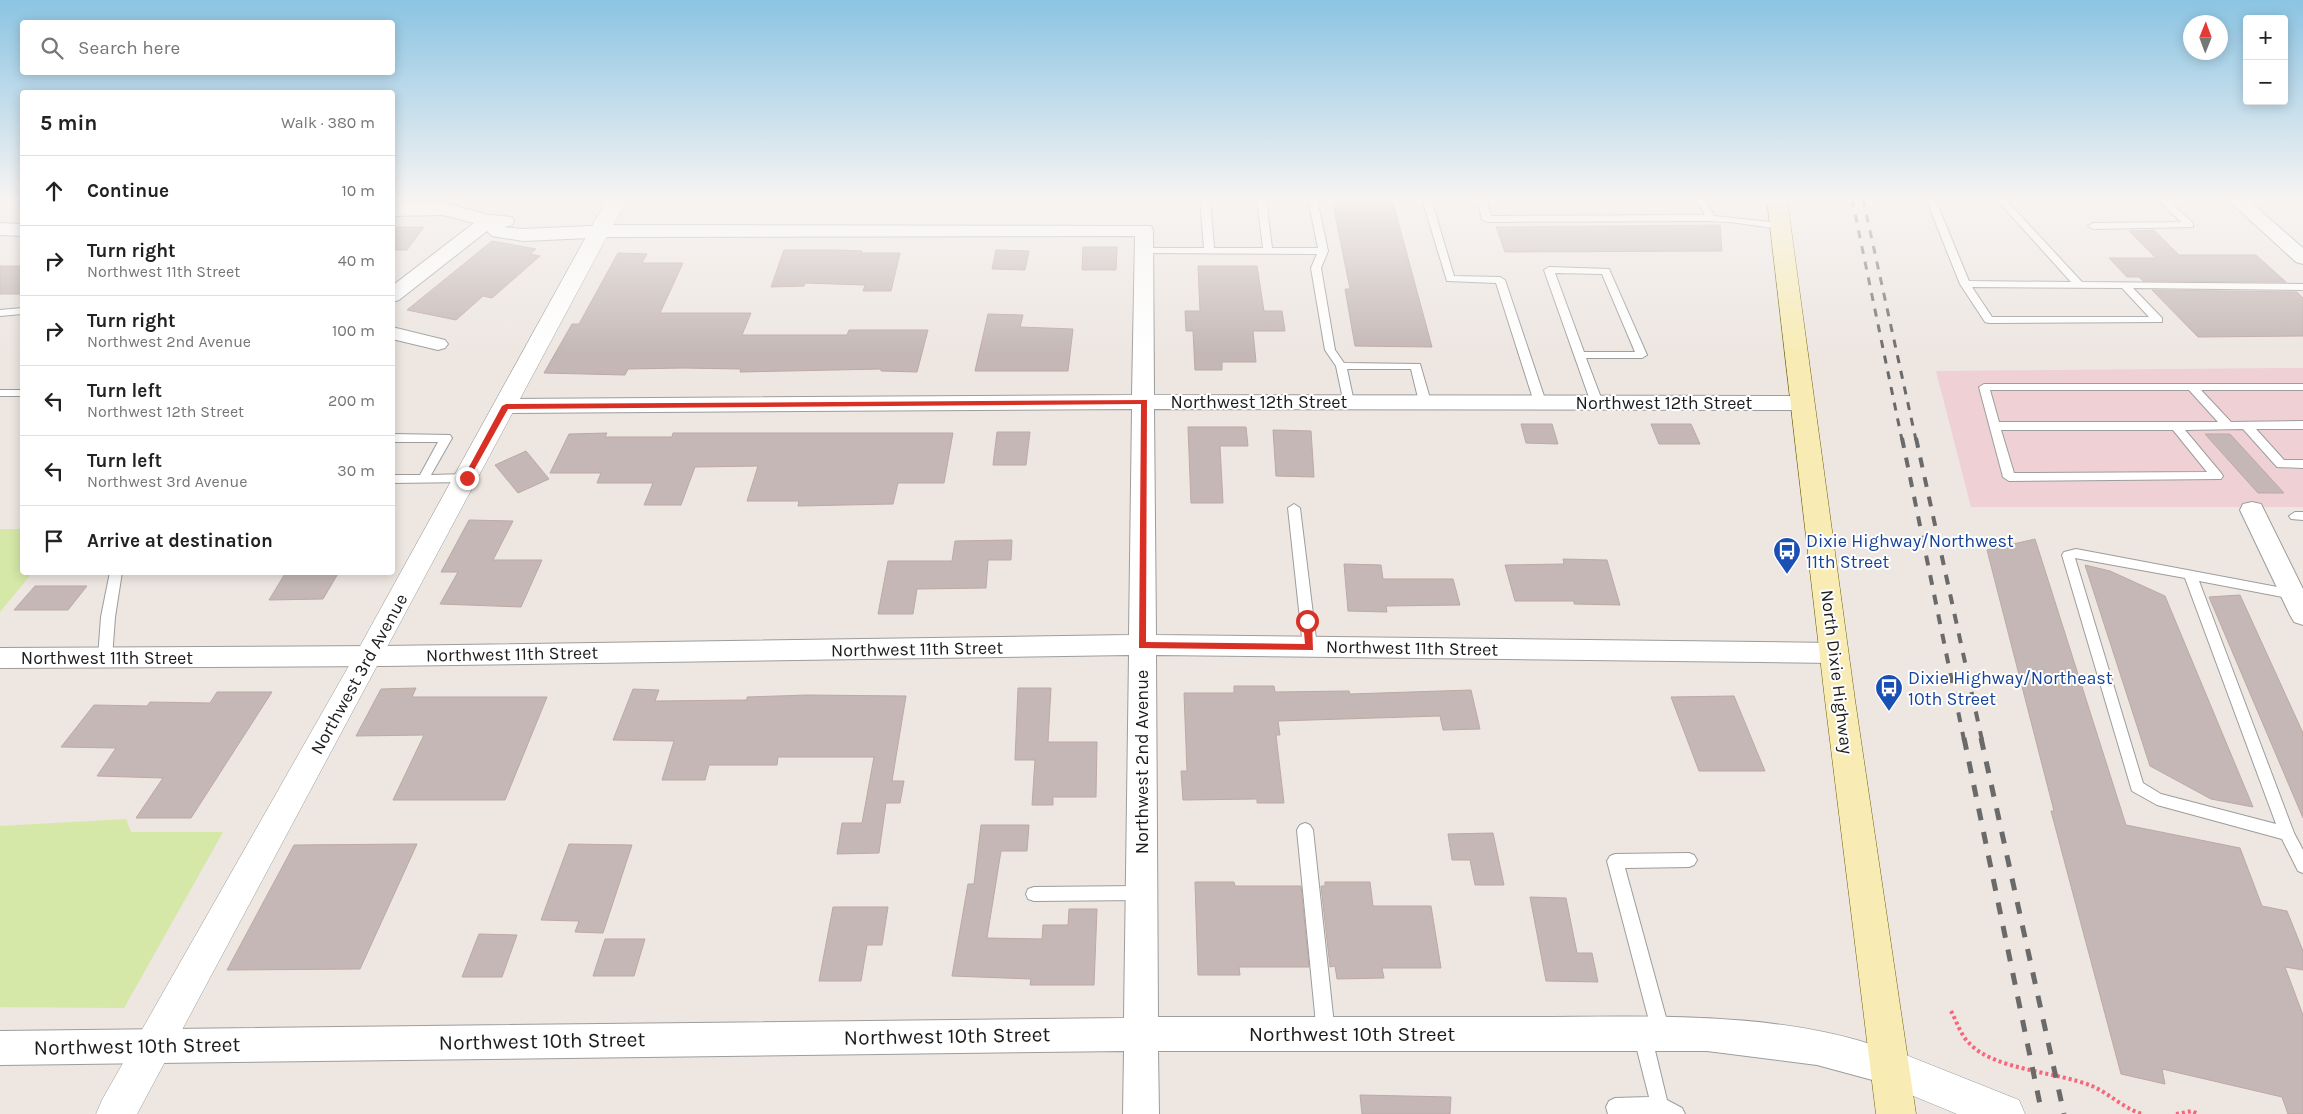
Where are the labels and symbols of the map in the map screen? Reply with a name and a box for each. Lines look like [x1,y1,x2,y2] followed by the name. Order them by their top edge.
[2183,15,2228,60] north arrow
[1171,391,1348,413] street label: Northwest 12th Street
[1576,392,1753,414] street label: Northwest 12th Street
[456,467,479,490] route end
[1806,530,2014,573] place label: Dixie Highway/Northwest 11th Street
[1772,536,1802,575] bus stop icon: Dixie Highway/Northwest 11th Street
[1816,588,1858,756] street label: North Dixie Highway
[306,590,412,758] street label: Northwest 3rd Avenue
[1296,610,1319,633] route start
[1326,635,1499,661] street label: Northwest 11th Street
[831,636,1004,662] street label: Northwest 11th Street
[426,641,599,667] street label: Northwest 11th Street
[21,647,193,669] street label: Northwest 11th Street
[1908,667,2113,710] place label: Dixie Highway/Northeast 10th Street
[1131,670,1153,854] street label: Northwest 2nd Avenue
[1874,673,1904,712] bus stop icon: Dixie Highway/Northeast 10th Street
[844,1022,1051,1050] street label: Northwest 10th Street
[1249,1022,1455,1046] street label: Northwest 10th Street
[439,1027,646,1055] street label: Northwest 10th Street
[34,1032,241,1060] street label: Northwest 10th Street

